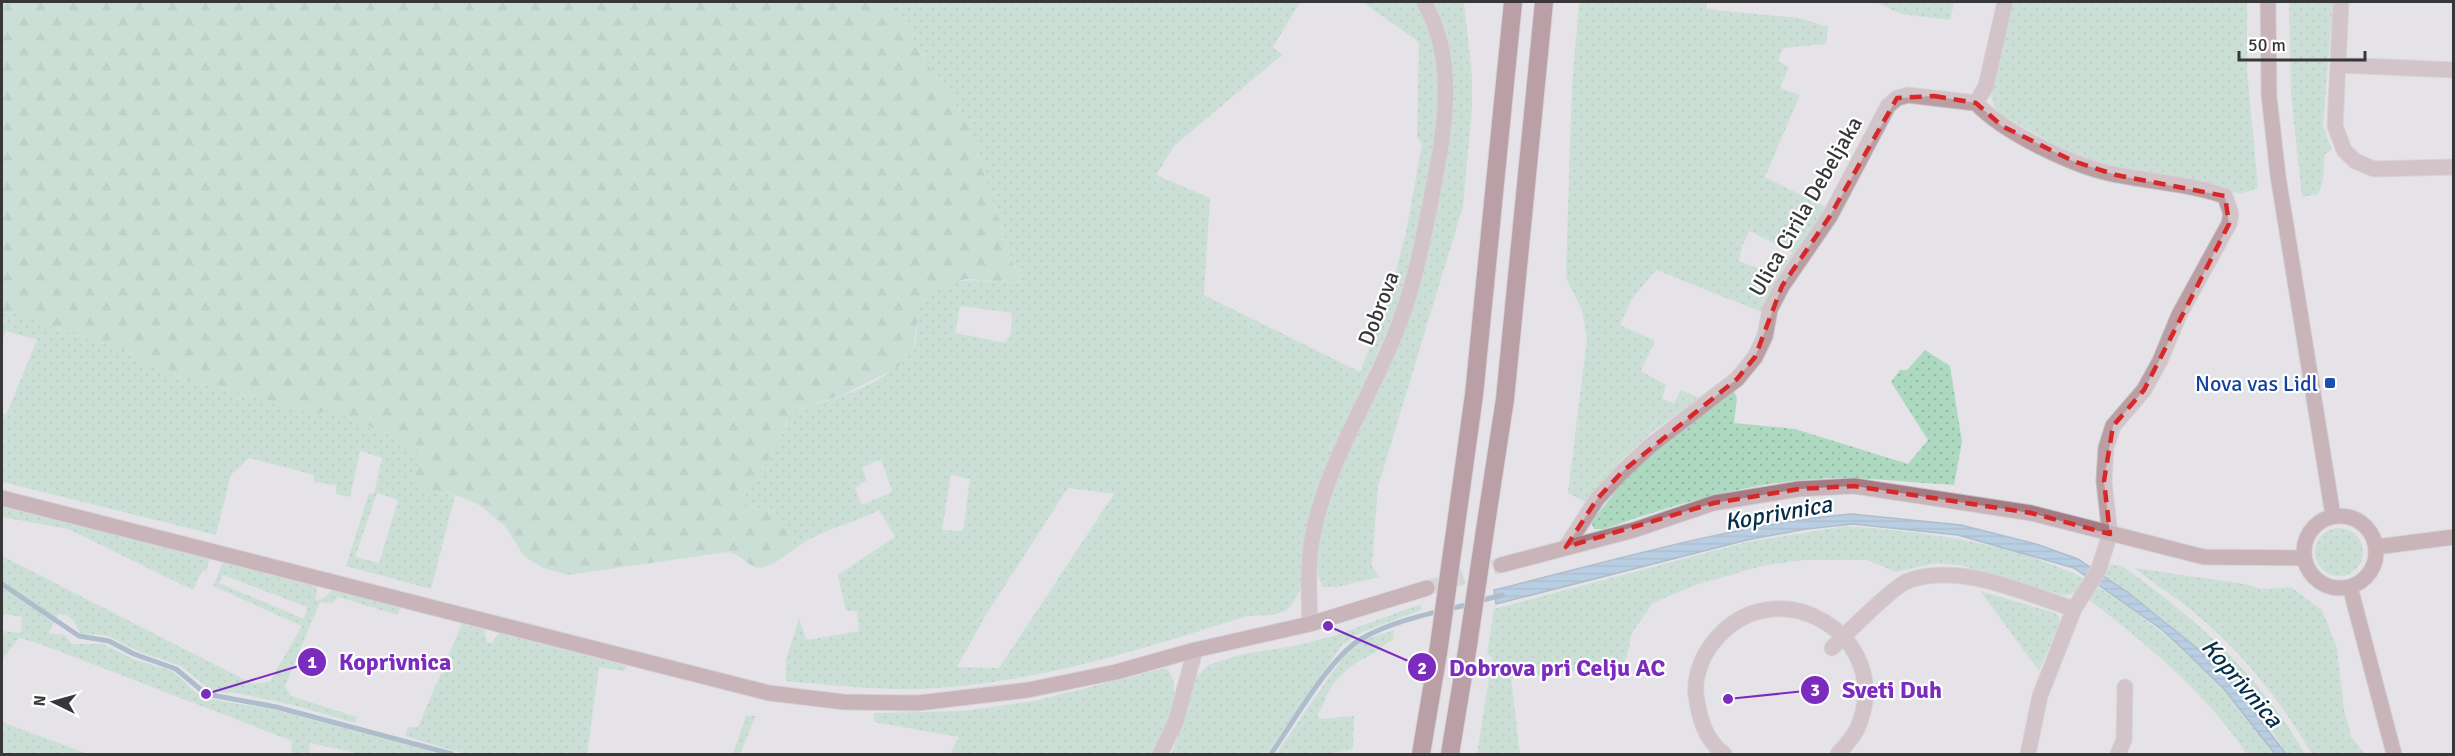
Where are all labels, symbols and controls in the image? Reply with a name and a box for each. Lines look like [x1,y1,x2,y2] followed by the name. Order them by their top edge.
[2239,24,2365,62] scale bar
[2248,34,2286,56] text: 50 m
[1743,111,1868,301] street label: Ulica Cirila Debeljaka
[1352,267,1405,349] street label: Dobrova
[2195,370,2318,397] place label: Nova vas Lidl
[2323,376,2337,390] marker: Nova vas Lidl
[1722,489,1835,537] water label: Koprivnica
[2195,632,2289,734] water label: Koprivnica
[297,641,463,683] callout: Koprivnica
[1407,646,1677,688] callout: Dobrova pri Celju AC
[339,647,451,677] text: Koprivnica
[307,651,317,673] text: 1
[1449,653,1666,683] text: Dobrova pri Celju AC
[1417,657,1427,679] text: 2
[1800,669,1954,711] callout: Sveti Duh
[24,672,84,732] north arrow
[1842,675,1942,705] text: Sveti Duh
[1810,679,1820,701] text: 3
[30,694,51,707] text: N

